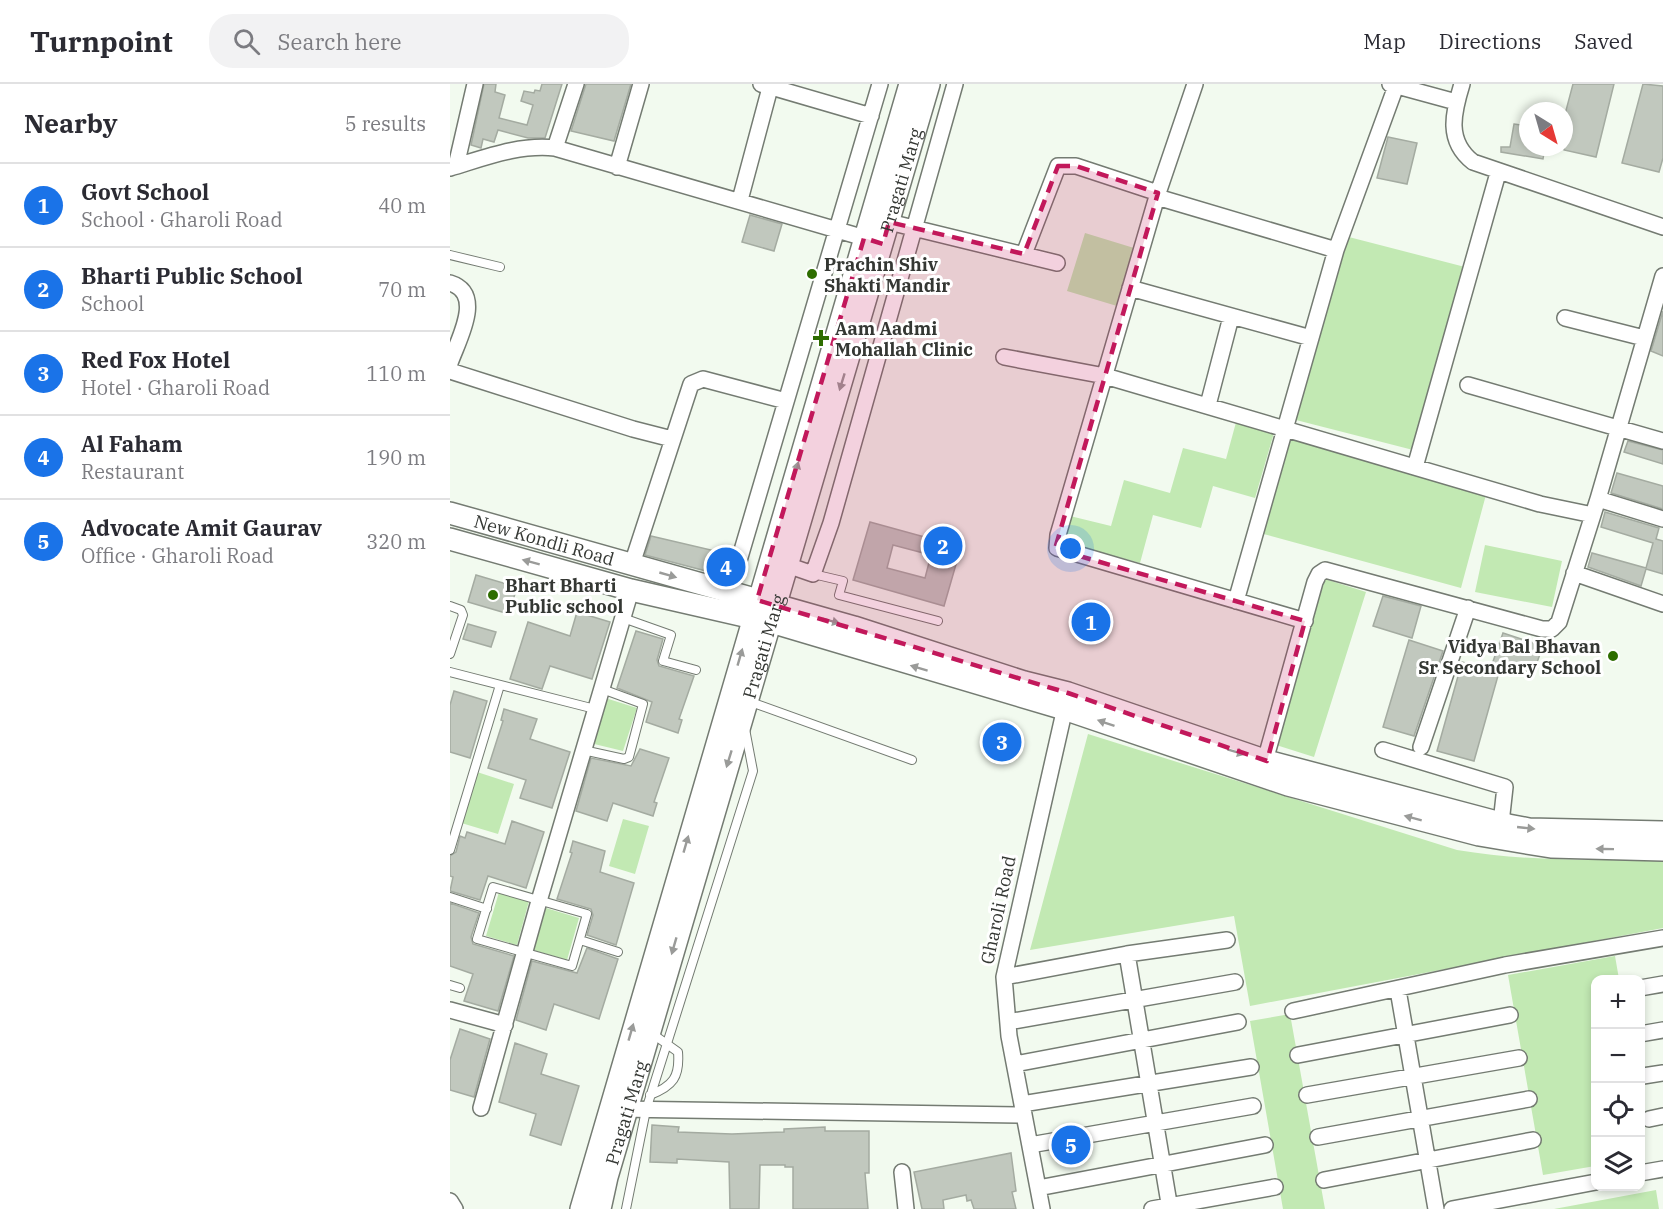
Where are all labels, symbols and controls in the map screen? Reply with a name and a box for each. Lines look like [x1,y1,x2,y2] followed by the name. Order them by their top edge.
[209,14,629,68] search box
[30,23,173,60] text: Turnpoint
[230,25,263,58] icon: search
[278,27,402,56] text: Search here
[1363,27,1406,55] text: Map
[1439,27,1541,55] text: Directions
[1574,27,1633,55] text: Saved
[1519,102,1573,156] north arrow
[24,106,118,140] text: Nearby
[345,110,426,137] text: 5 results
[874,125,927,235] street label: Pragati Marg
[81,177,209,206] text: Govt School
[38,192,50,219] text: 1
[378,192,426,219] text: 40 m
[81,206,283,233] text: School · Gharoli Road
[824,253,950,297] place label: Prachin Shiv Shakti Mandir
[81,261,303,290] text: Bharti Public School
[805,267,819,281] marker: Prachin Shiv Shakti Mandir
[38,276,50,303] text: 2
[378,276,426,303] text: 70 m
[81,290,144,317] text: School
[835,317,973,361] place label: Aam Aadmi Mohallah Clinic
[812,329,830,347] marker: Aam Aadmi Mohallah Clinic
[81,345,230,374] text: Red Fox Hotel
[38,360,50,387] text: 3
[366,360,426,387] text: 110 m
[837,373,846,391] one-way arrow
[81,374,270,401] text: Hotel · Gharoli Road
[81,429,183,458] text: Al Faham
[38,444,50,471] text: 4
[366,444,426,471] text: 190 m
[81,458,184,485] text: Restaurant
[792,461,801,479] one-way arrow
[471,509,617,570] street label: New Kondli Road
[81,513,322,542] text: Advocate Amit Gaurav
[924,524,962,568] pin: 2
[38,528,50,555] text: 5
[366,528,426,555] text: 320 m
[1056,534,1085,563] your location
[81,542,274,569] text: Office · Gharoli Road
[706,544,746,590] pin: 4
[522,557,540,566] one-way arrow
[659,571,677,580] one-way arrow
[505,574,623,618] place label: Bhart Bharti Public school
[486,588,500,602] marker: Bhart Bharti Public school
[737,591,790,701] street label: Pragati Marg
[1072,600,1110,644] pin: 1
[822,616,841,626] one-way arrow
[1418,635,1601,679] place label: Vidya Bal Bhavan Sr Secondary School
[736,648,745,666] one-way arrow
[1606,649,1620,663] marker: Vidya Bal Bhavan Sr Secondary School
[910,663,928,672] one-way arrow
[1097,718,1115,727] one-way arrow
[982,720,1022,764] pin: 3
[1227,748,1245,757] one-way arrow
[724,750,733,768] one-way arrow
[1404,812,1422,822] one-way arrow
[1517,823,1536,832] one-way arrow
[682,835,691,853] one-way arrow
[1595,844,1614,853] one-way arrow
[975,854,1021,966] street label: Gharoli Road
[669,937,678,955] one-way arrow
[1591,975,1645,1191] map controls
[1591,975,1645,1029] button: +
[627,1022,636,1040] one-way arrow
[1591,1029,1645,1083] button: −
[600,1057,652,1167] street label: Pragati Marg
[1591,1083,1645,1137] button: locate
[1052,1122,1090,1168] pin: 5
[1591,1137,1645,1191] button: layers

